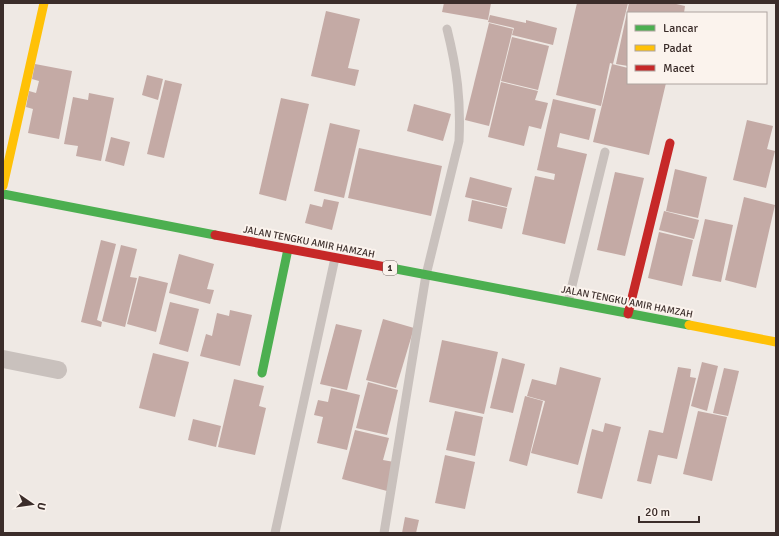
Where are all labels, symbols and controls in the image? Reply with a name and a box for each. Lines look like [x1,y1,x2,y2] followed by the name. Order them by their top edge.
[627,12,767,84] legend
[663,21,699,36] text: Lancar
[663,41,692,56] text: Padat
[663,61,695,76] text: Macet
[242,223,376,261] street label: JALAN TENGKU AMIR HAMZAH
[383,261,397,275] road number: 1
[560,283,694,321] street label: JALAN TENGKU AMIR HAMZAH
[12,484,52,524] north arrow
[639,498,699,524] scale bar
[34,501,48,511] text: U
[645,505,670,520] text: 20 m

